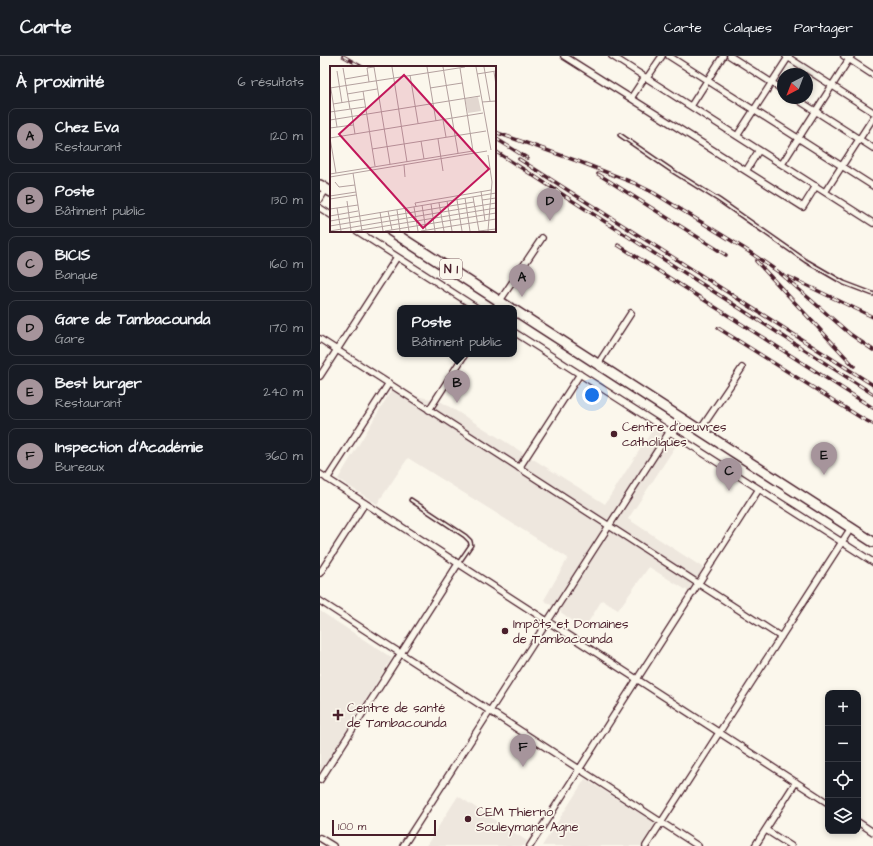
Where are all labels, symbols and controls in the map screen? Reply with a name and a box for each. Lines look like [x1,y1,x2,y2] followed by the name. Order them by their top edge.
[20,14,72,41] text: Carte
[664,18,702,38] text: Carte
[724,18,772,38] text: Calques
[794,18,853,38] text: Partager
[330,66,496,232] inset map
[777,68,813,104] north arrow
[16,70,105,94] text: À proximité
[238,73,304,91] text: 6 résultats
[55,117,119,138] text: Chez Eva
[26,127,34,145] text: A
[270,127,303,145] text: 120 m
[55,138,122,156] text: Restaurant
[55,181,95,202] text: Poste
[537,188,563,221] pin: D
[25,191,35,209] text: B
[271,191,303,209] text: 130 m
[55,202,146,220] text: Bâtiment public
[55,245,90,266] text: BICIS
[25,255,35,273] text: C
[270,255,303,273] text: 160 m
[440,259,462,279] road number: N 1
[509,264,535,297] pin: A
[55,266,98,284] text: Banque
[397,305,517,357] popup
[55,309,210,330] text: Gare de Tambacounda
[412,312,451,333] text: Poste
[26,319,34,337] text: D
[270,319,303,337] text: 170 m
[55,330,85,348] text: Gare
[412,333,502,351] text: Bâtiment public
[444,370,470,403] pin: B
[55,373,142,394] text: Best burger
[26,383,34,401] text: E
[263,383,303,401] text: 240 m
[582,385,602,405] your location
[55,394,122,412] text: Restaurant
[622,418,727,451] place label: Centre d'oeuvres catholiques
[609,429,619,439] marker: Centre d'oeuvres catholiques
[55,437,203,458] text: Inspection d'Académie
[811,442,837,475] pin: E
[25,447,35,465] text: F
[265,447,303,465] text: 360 m
[55,458,104,476] text: Bureaux
[716,458,742,491] pin: C
[513,615,629,648] place label: Impôts et Domaines de Tambacounda
[500,626,510,636] marker: Impôts et Domaines de Tambacounda
[825,690,861,834] map controls
[825,690,861,726] button: +
[347,699,447,732] place label: Centre de santé de Tambacounda
[332,709,344,721] marker: Centre de santé de Tambacounda
[825,726,861,762] button: −
[510,734,536,767] pin: F
[825,762,861,798] button: locate
[825,798,861,834] button: layers
[476,803,579,837] place label: CEM Thierno Souleymane Agne
[463,814,473,824] marker: CEM Thierno Souleymane Agne
[332,818,436,837] scale bar
[338,819,366,834] text: 100 m

